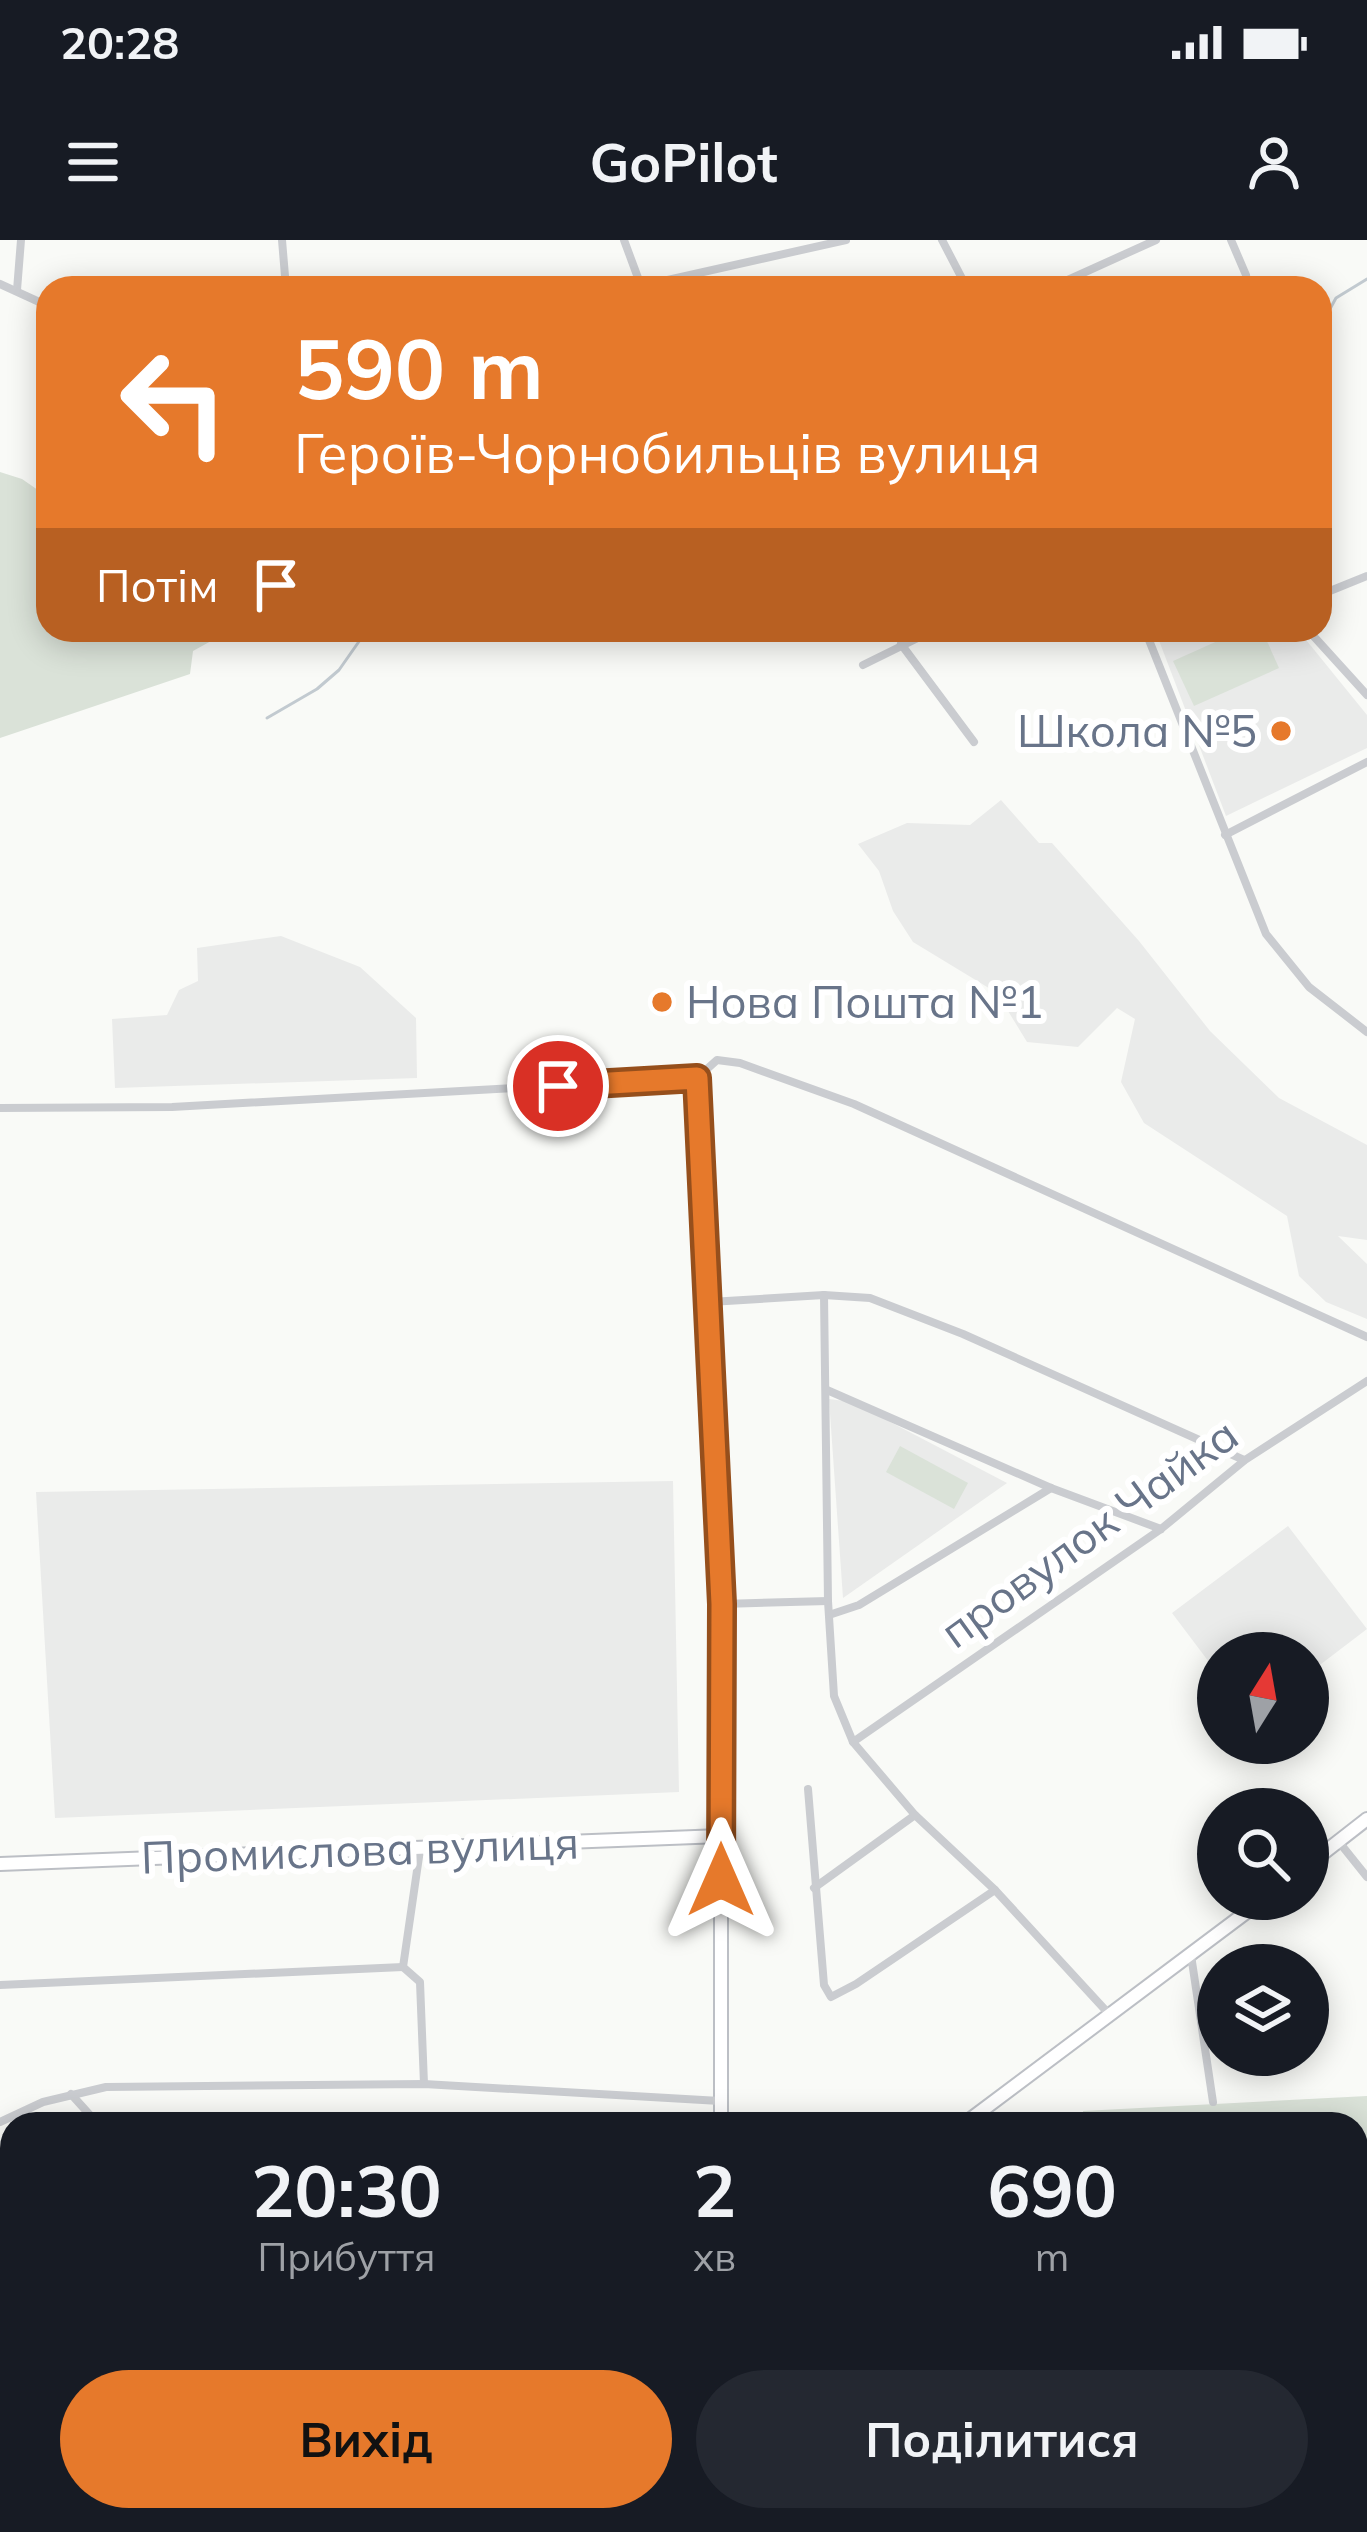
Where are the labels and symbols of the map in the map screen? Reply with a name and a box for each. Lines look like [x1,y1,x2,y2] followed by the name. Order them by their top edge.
[1017,702,1257,758] place label: Школа №5
[1268,718,1294,744] marker: Школа №5
[686,973,1044,1029] place label: Нова Пошта №1
[649,989,675,1015] marker: Нова Пошта №1
[507,1035,609,1137] pin
[929,1405,1248,1659] street label: провулок Чайка
[1197,1632,1329,1764] north arrow
[140,1813,580,1885] street label: Промислова вулиця
[658,1817,784,1943] position arrow

